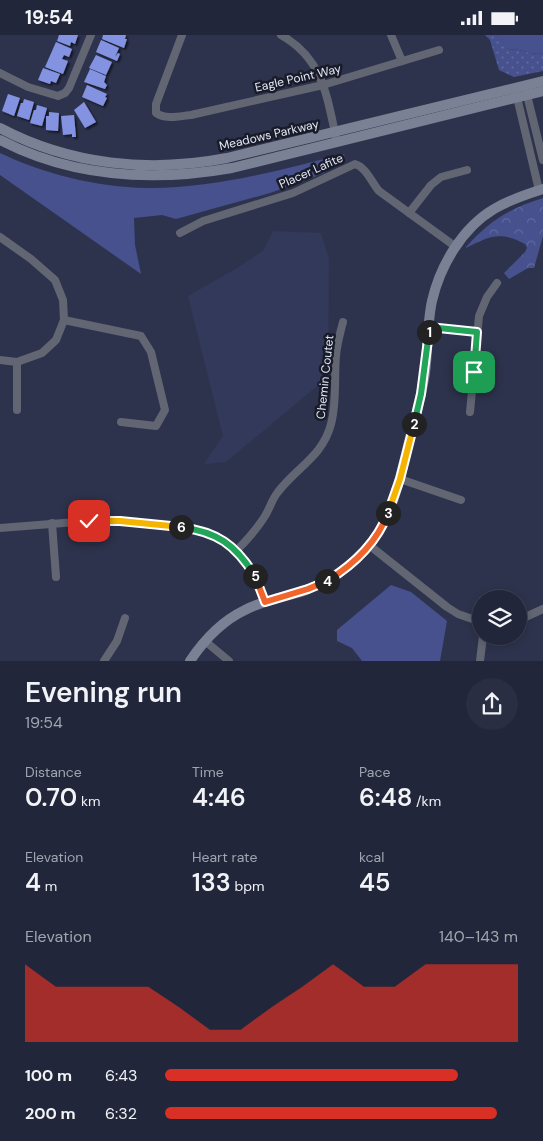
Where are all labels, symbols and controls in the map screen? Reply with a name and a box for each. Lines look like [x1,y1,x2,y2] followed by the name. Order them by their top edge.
[25,5,73,30] text: 19:54
[253,60,343,96] street label: Eagle Point Way
[218,116,321,154] street label: Meadows Parkway
[276,150,346,192] street label: Placer Lafite
[416,319,442,345] pin: 1
[427,323,432,341] text: 1
[313,334,337,420] street label: Chemin Coutet
[453,351,495,393] pin
[460,358,488,386] icon: arrive
[402,411,426,437] pin: 2
[410,415,419,433] text: 2
[68,500,110,542] pin
[376,501,400,525] pin: 3
[384,504,393,522] text: 3
[75,507,103,535] icon: check
[168,515,194,539] pin: 6
[177,518,186,536] text: 6
[242,563,268,589] pin: 5
[251,567,260,585] text: 5
[314,569,340,593] pin: 4
[323,572,332,590] text: 4
[472,590,527,645] map controls
[472,590,527,645] button: layers
[25,674,182,711] text: Evening run
[466,678,518,730] button: share
[25,712,63,733] text: 19:54
[25,763,82,781] text: Distance
[192,763,224,781] text: Time
[359,763,390,781] text: Pace
[25,781,77,814] text: 0.70
[192,781,246,814] text: 4:46
[359,781,412,814] text: 6:48
[77,792,101,810] text: km
[412,792,441,810] text: /km
[25,848,83,866] text: Elevation
[192,848,257,866] text: Heart rate
[359,848,384,866] text: kcal
[25,866,41,899] text: 4
[192,866,231,899] text: 133
[359,866,390,899] text: 45
[41,877,57,895] text: m
[231,877,264,895] text: bpm
[25,926,92,947] text: Elevation
[439,926,518,947] text: 140–143 m
[25,1065,72,1086] text: 100 m
[105,1065,137,1086] text: 6:43
[25,1103,76,1124] text: 200 m
[105,1103,137,1124] text: 6:32

